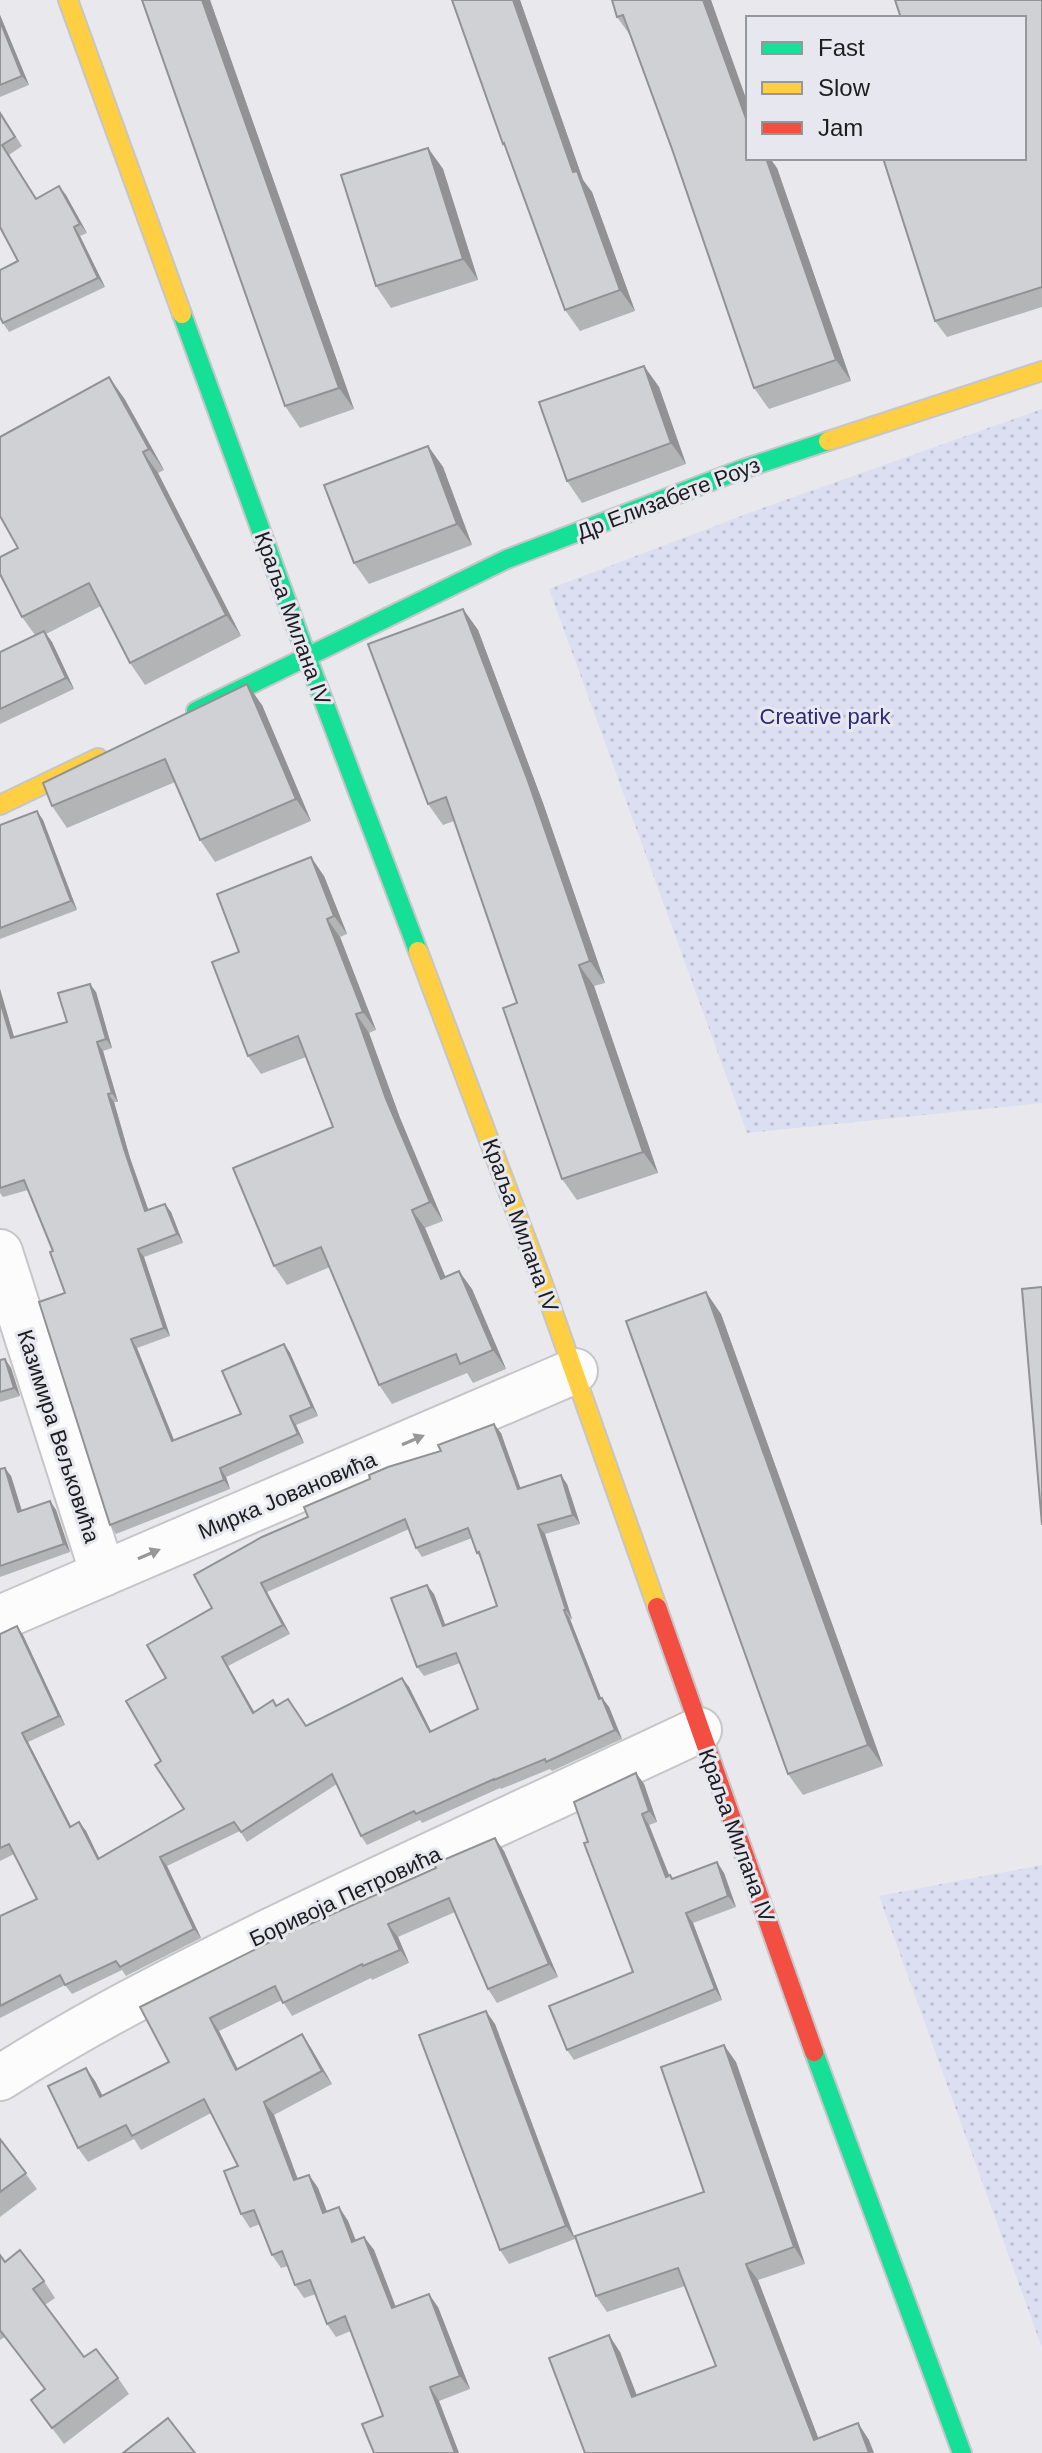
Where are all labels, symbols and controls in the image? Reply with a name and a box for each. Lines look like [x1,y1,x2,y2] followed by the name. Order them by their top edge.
[746,16,1026,160] legend
[818,34,865,61] text: Fast
[818,74,871,101] text: Slow
[818,114,863,141] text: Jam
[573,452,763,545] street label: Др Елизабете Роуз
[250,528,336,709] street label: Краља Милана IV
[760,704,891,729] park label: Creative park
[478,1135,564,1316] street label: Краља Милана IV
[12,1326,105,1547] street label: Казимира Вељковића
[401,1434,425,1447] one-way arrow
[194,1446,381,1544] street label: Мирка Јовановића
[137,1548,161,1561] one-way arrow
[694,1745,780,1926] street label: Краља Милана IV
[245,1841,446,1952] street label: Боривоја Петровића

